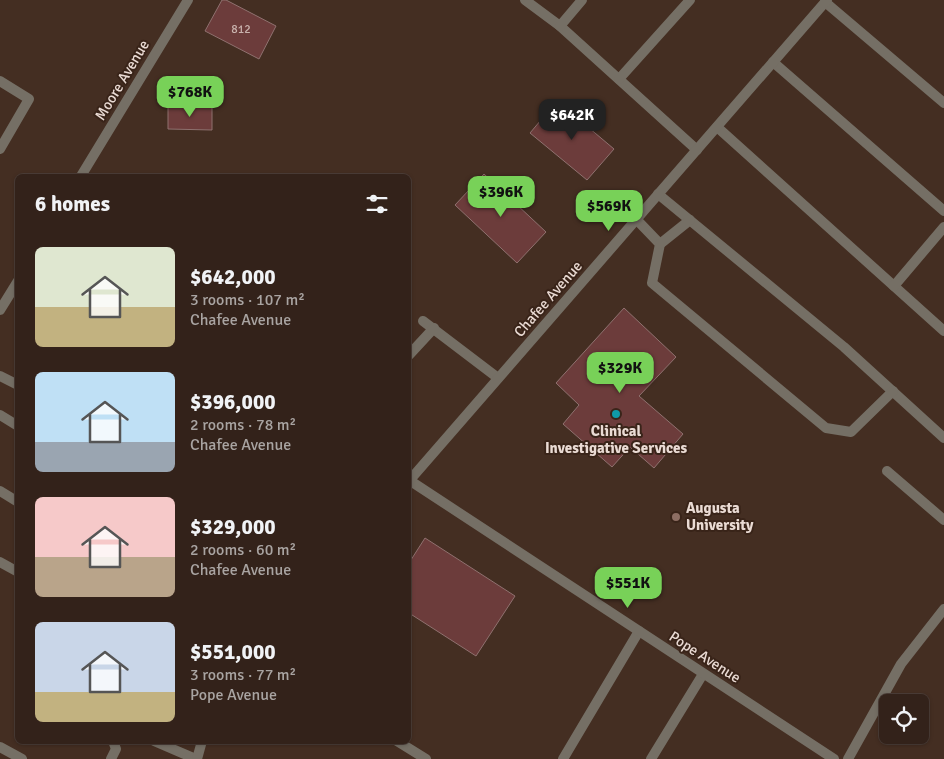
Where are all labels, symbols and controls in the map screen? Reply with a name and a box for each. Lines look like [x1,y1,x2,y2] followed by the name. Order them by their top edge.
[231,22,251,37] house number: 812
[91,36,153,124] street label: Moore Avenue
[155,76,225,118] pin: $768K
[168,82,212,102] text: $768K
[537,98,607,141] pin: $642K
[550,105,594,125] text: $642K
[466,176,536,218] pin: $396K
[479,182,523,202] text: $396K
[363,190,391,218] icon: filters
[574,190,644,232] pin: $569K
[35,191,110,217] text: 6 homes
[587,196,631,216] text: $569K
[510,257,586,341] street label: Chafee Avenue
[190,264,276,290] text: $642,000
[75,267,135,327] icon: home
[190,290,305,310] text: 3 rooms · 107 m²
[190,310,291,330] text: Chafee Avenue
[585,352,655,394] pin: $329K
[598,358,642,378] text: $329K
[190,389,276,415] text: $396,000
[75,392,135,452] icon: home
[610,408,622,420] marker: Clinical Investigative Services
[190,415,296,435] text: 2 rooms · 78 m²
[545,422,687,457] place label: Clinical Investigative Services
[190,435,291,455] text: Chafee Avenue
[686,499,754,534] place label: Augusta University
[670,511,682,523] marker: Augusta University
[190,514,276,540] text: $329,000
[75,517,135,577] icon: home
[190,540,296,560] text: 2 rooms · 60 m²
[190,560,291,580] text: Chafee Avenue
[593,566,663,609] pin: $551K
[606,573,650,593] text: $551K
[666,627,744,687] street label: Pope Avenue
[190,639,276,665] text: $551,000
[75,642,135,702] icon: home
[190,665,296,685] text: 3 rooms · 77 m²
[190,685,277,705] text: Pope Avenue
[879,694,929,744] map controls
[879,694,929,744] button: locate

